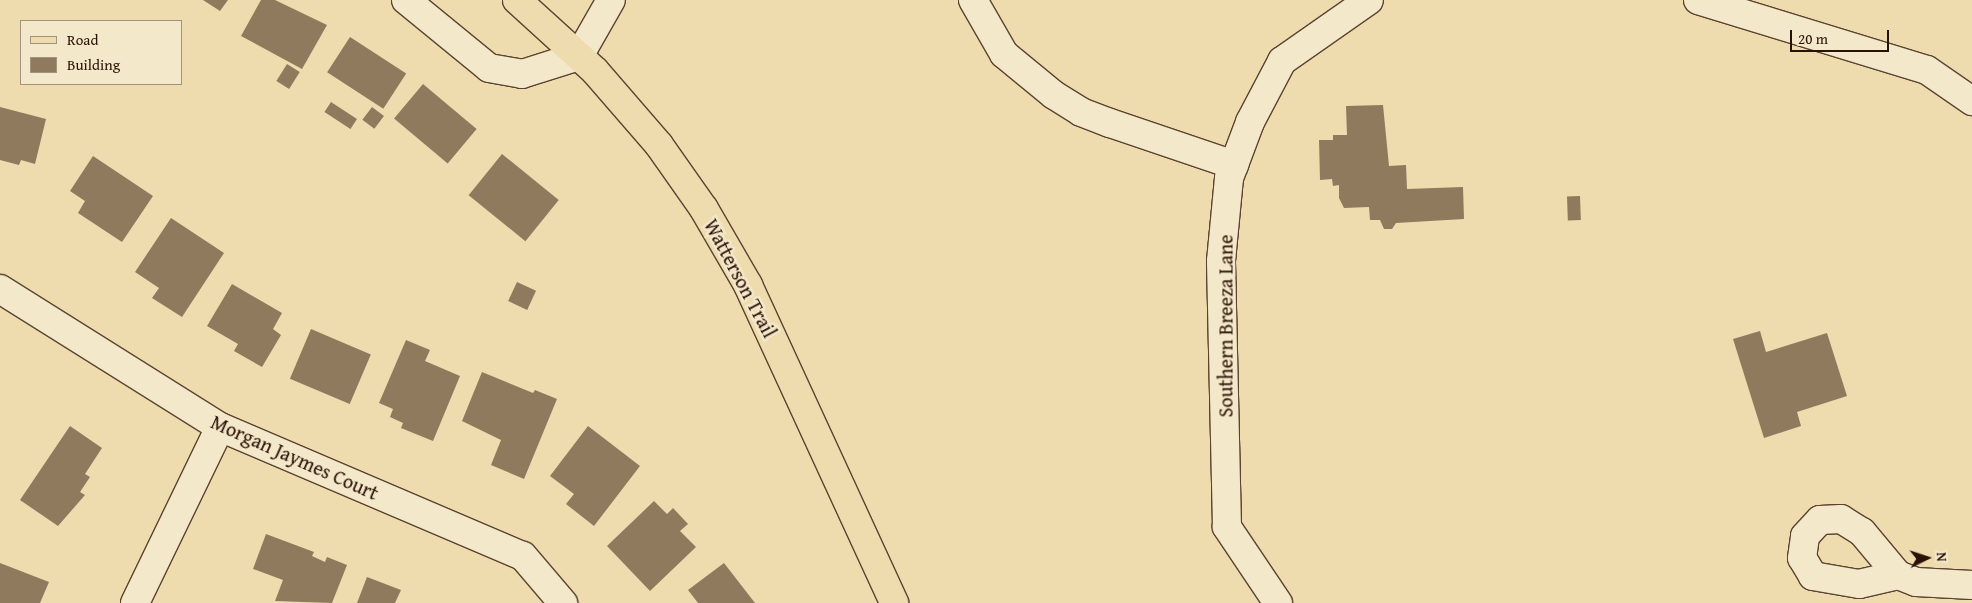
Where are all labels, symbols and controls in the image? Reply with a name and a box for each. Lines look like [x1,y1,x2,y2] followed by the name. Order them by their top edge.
[20,20,182,85] legend
[1792,20,1891,52] scale bar
[1798,28,1828,49] text: 20 m
[67,29,98,50] text: Road
[67,54,120,75] text: Building
[700,214,782,342] street label: Watterson Trail
[1213,235,1237,417] street label: Southern Breeza Lane
[208,409,382,505] street label: Morgan Jaymes Court
[1902,533,1952,583] north arrow
[1932,552,1952,562] text: N

